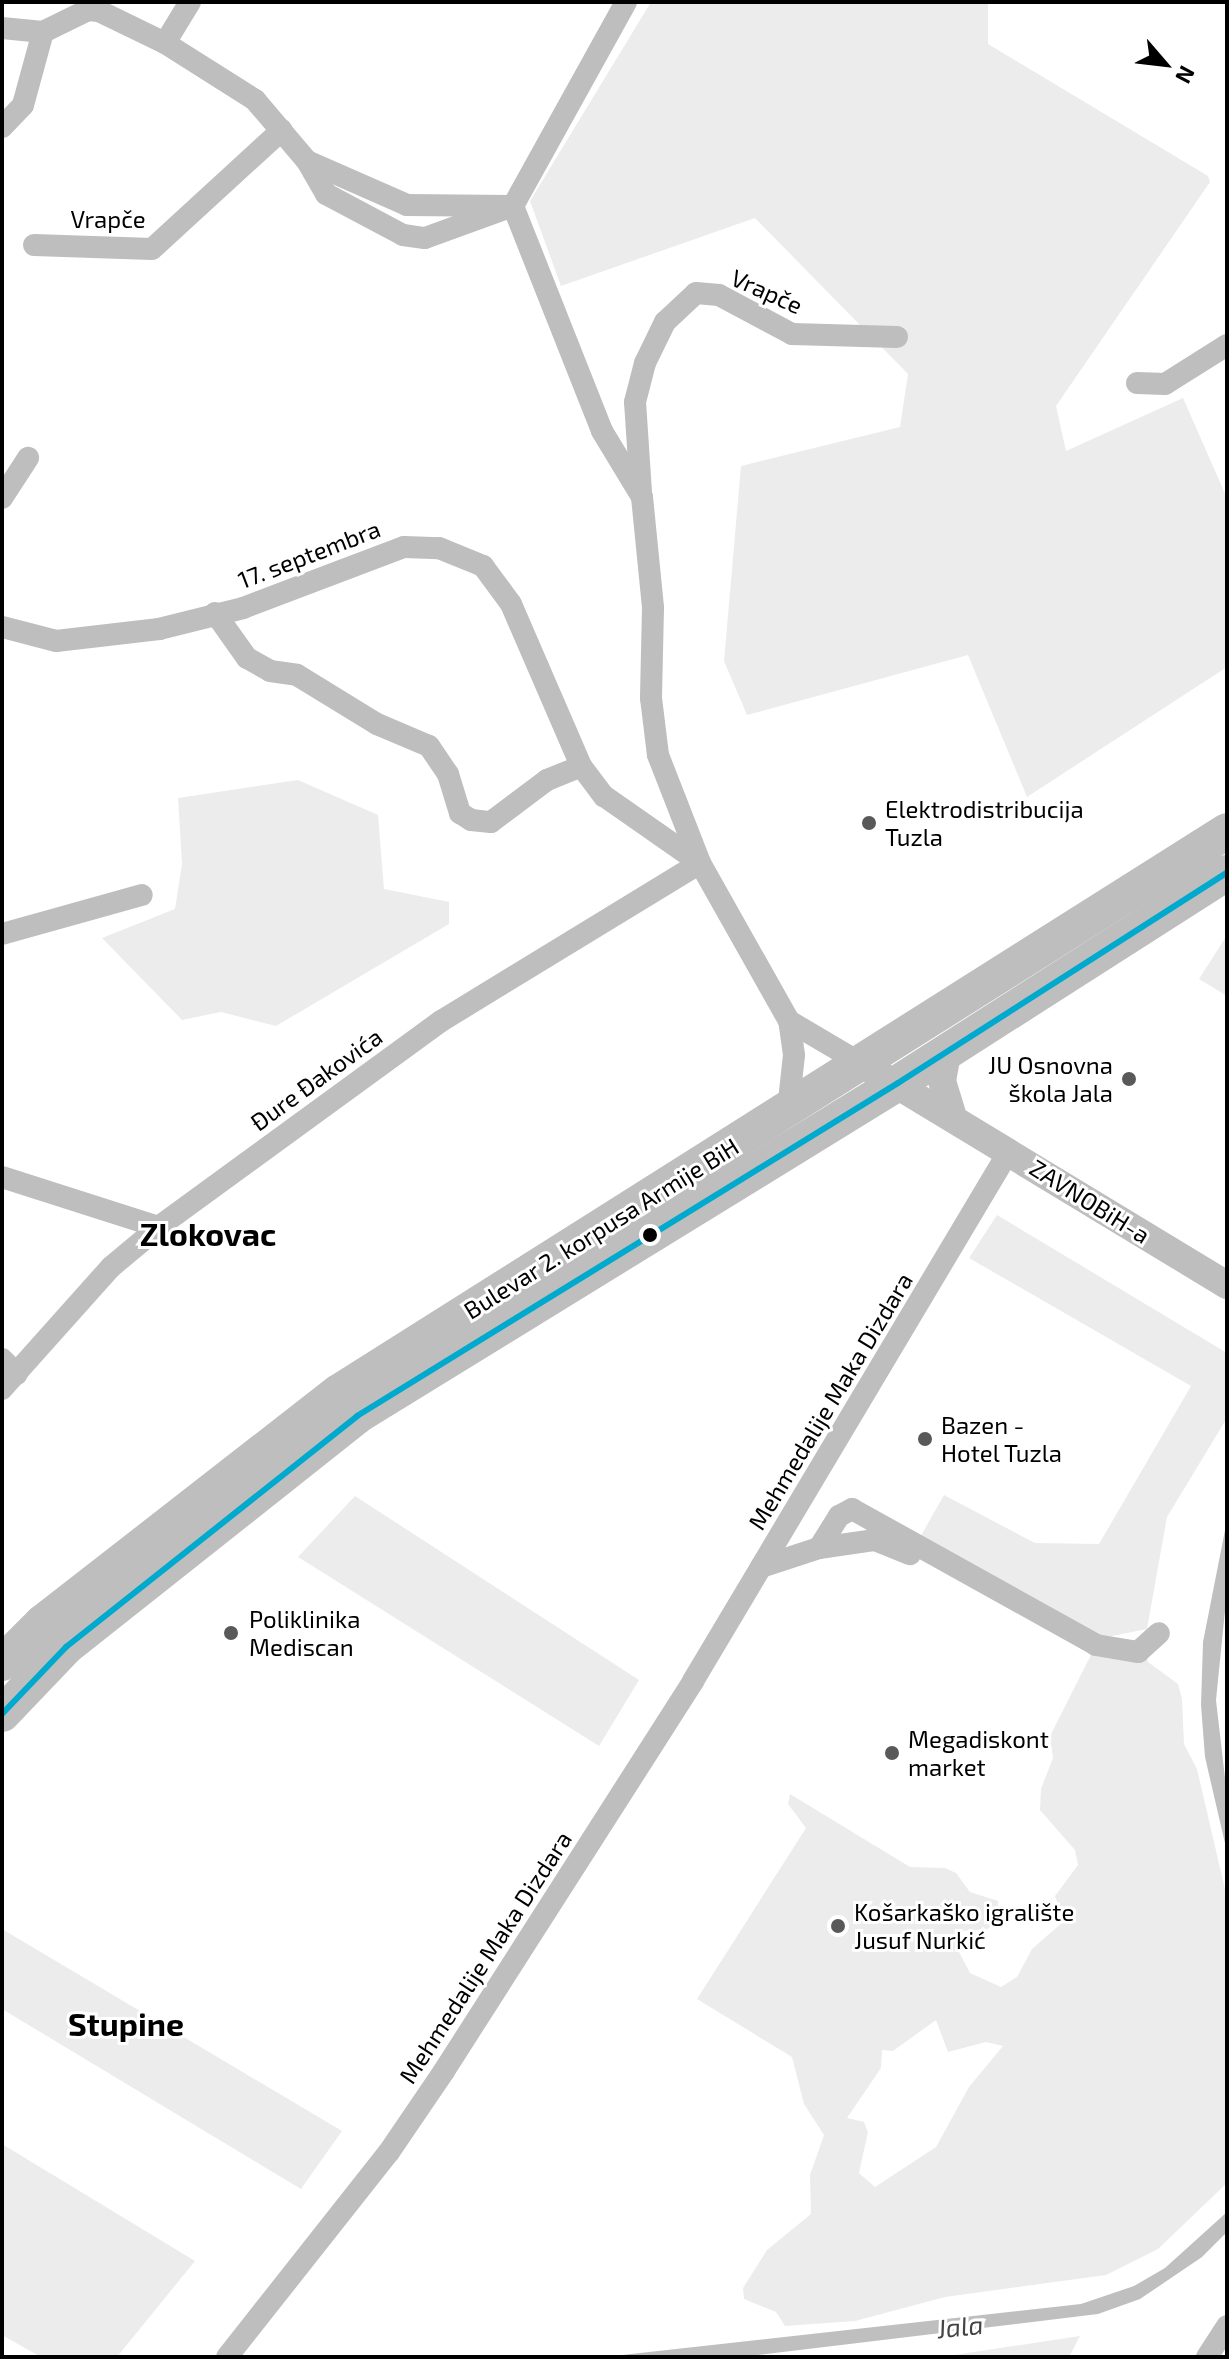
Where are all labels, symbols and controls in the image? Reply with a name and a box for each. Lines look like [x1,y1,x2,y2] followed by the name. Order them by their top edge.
[1125,24,1205,104] north arrow
[1171,62,1201,88] text: N
[70,205,146,233] street label: Vrapče
[727,263,807,319] street label: Vrapče
[234,514,384,594] street label: 17. septembra
[885,795,1084,851] place label: Elektrodistribucija Tuzla
[860,814,878,832] marker: Elektrodistribucija Tuzla
[245,1022,387,1136] street label: Đure Đakovića
[988,1051,1113,1107] place label: JU Osnovna škola Jala
[1120,1070,1138,1088] marker: JU Osnovna škola Jala
[458,1131,744,1325] street label: Bulevar 2. korpusa Armije BiH
[1025,1153,1155,1249] street label: ZAVNOBiH-a
[140,1214,276,1252] district label: Zlokovac
[642,1227,658,1243] unlabelled marker
[742,1267,918,1535] street label: Mehmedalije Maka Dizdara
[941,1411,1063,1467] place label: Bazen - Hotel Tuzla
[916,1430,934,1448] marker: Bazen - Hotel Tuzla
[249,1605,360,1661] place label: Poliklinika Mediscan
[220,1622,242,1644] marker: Poliklinika Mediscan
[908,1725,1049,1781] place label: Megadiskont market
[883,1744,901,1762] marker: Megadiskont market
[393,1826,577,2088] street label: Mehmedalije Maka Dizdara
[854,1898,1074,1954] place label: Košarkaško igralište Jusuf Nurkić
[829,1917,847,1935] marker: Košarkaško igralište Jusuf Nurkić
[68,2004,184,2042] district label: Stupine
[935,2308,985,2344] water label: Jala

